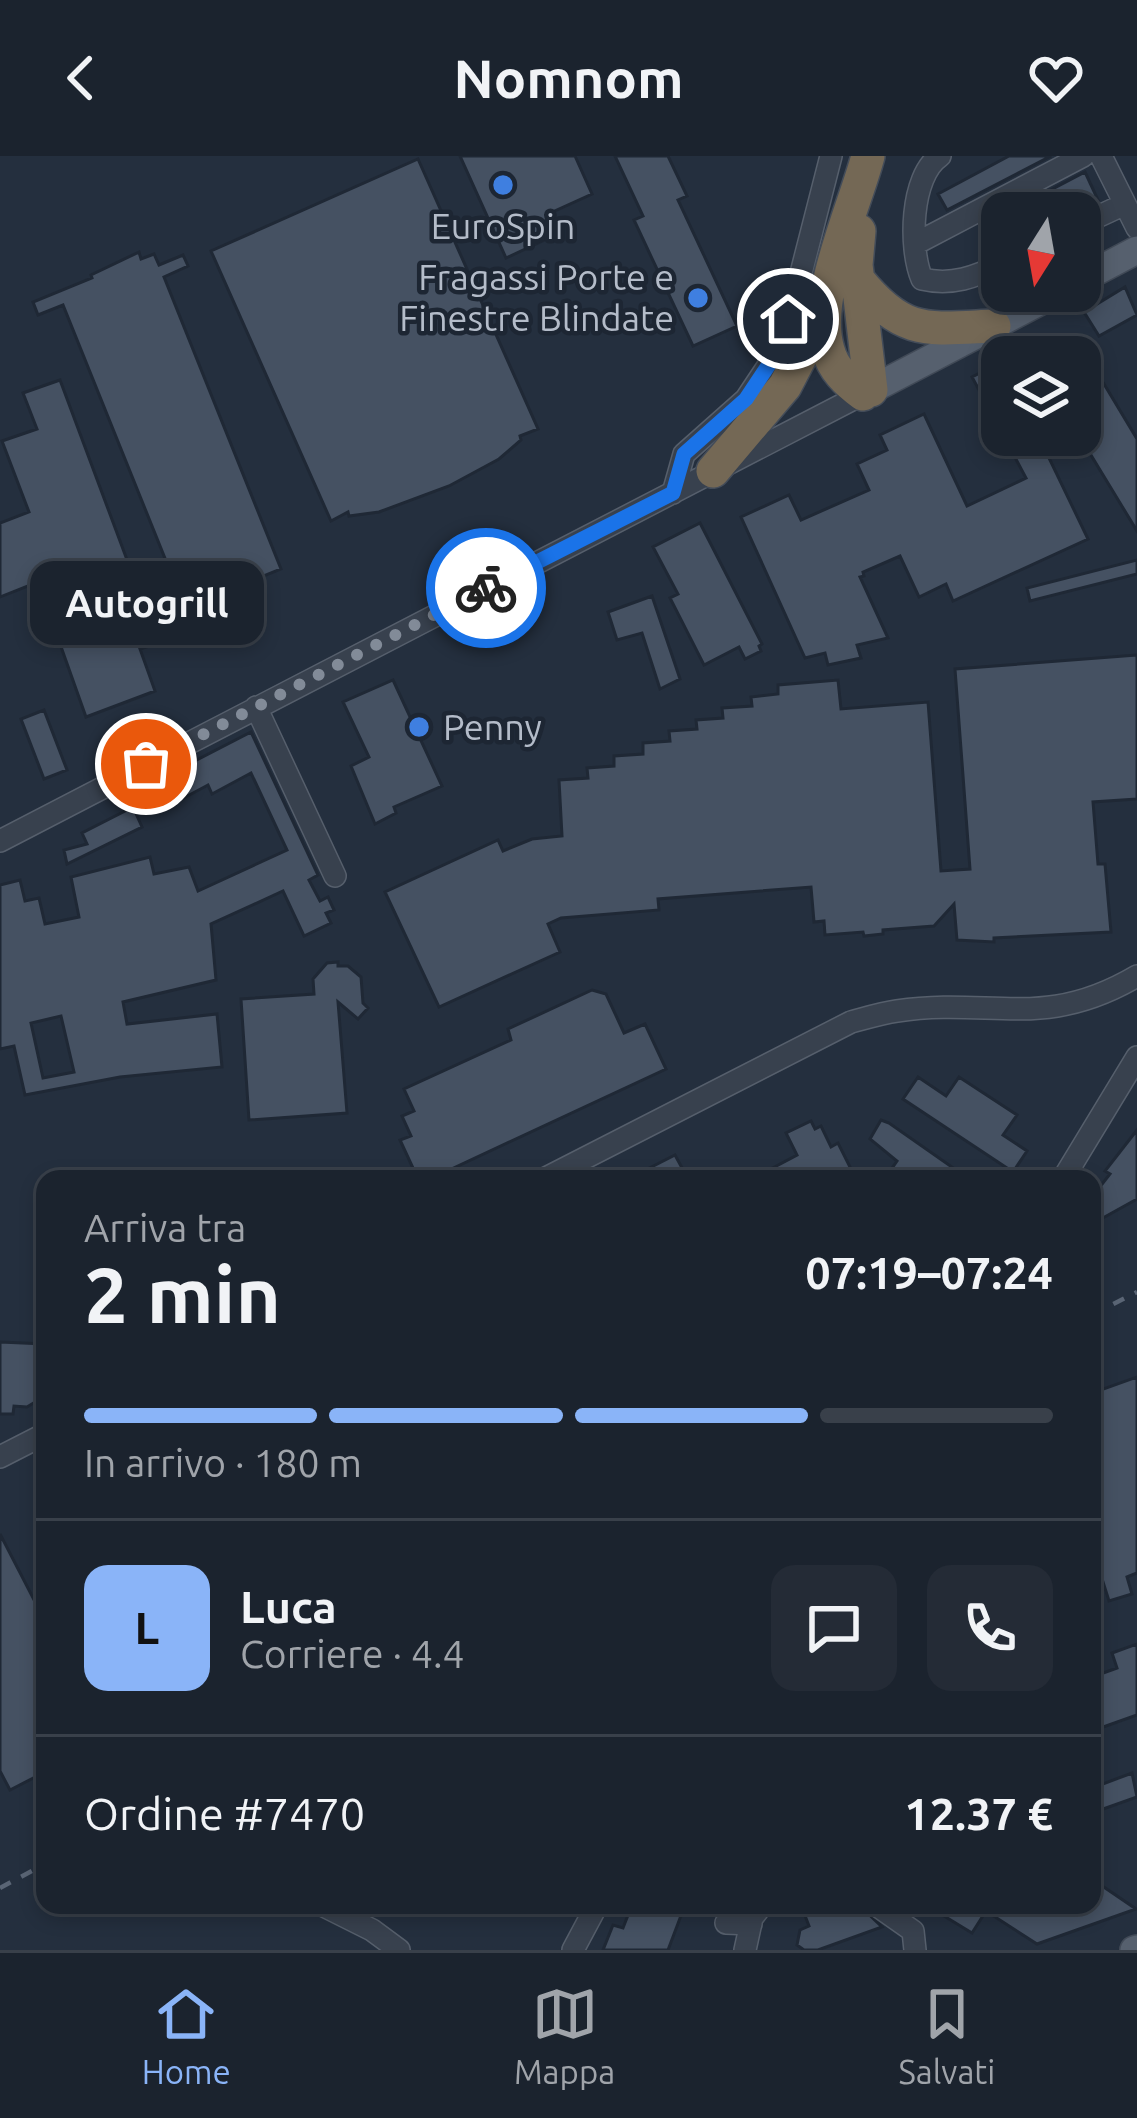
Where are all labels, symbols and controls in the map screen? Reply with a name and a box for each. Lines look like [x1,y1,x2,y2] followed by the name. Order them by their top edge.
[48,45,114,111] icon: back
[1023,45,1089,111] icon: heart
[454,48,684,108] text: Nomnom
[490,172,516,198] marker: EuroSpin
[981,192,1101,312] north arrow
[981,192,1101,456] map controls
[431,205,575,246] place label: EuroSpin
[399,256,674,338] place label: Fragassi Porte e Finestre Blindate
[737,268,839,370] pin
[685,285,711,311] marker: Fragassi Porte e Finestre Blindate
[755,286,821,352] icon: home
[981,336,1101,456] button: layers
[426,528,546,648] courier
[453,555,519,621] icon: bike
[29,560,263,644] callout: Autogrill
[65,581,229,624] text: Autogrill
[443,706,542,747] place label: Penny
[95,713,197,815] pin
[406,714,432,740] marker: Penny
[113,731,179,797] icon: bag
[84,1206,246,1249] text: Arriva tra
[805,1247,1053,1298] text: 07:19–07:24
[84,1250,281,1338] text: 2 min
[84,1441,362,1484] text: In arrivo · 180 m
[771,1565,897,1691] button: chat
[927,1565,1053,1691] button: phone
[240,1581,337,1632] text: Luca
[135,1602,159,1653] text: L
[240,1632,465,1675] text: Corriere · 4.4
[84,1788,365,1839] text: Ordine #7470
[904,1788,1053,1839] text: 12.37 €
[142,1981,231,2090] tab: Home
[514,1981,615,2090] tab: Mappa
[898,1981,995,2090] tab: Salvati

